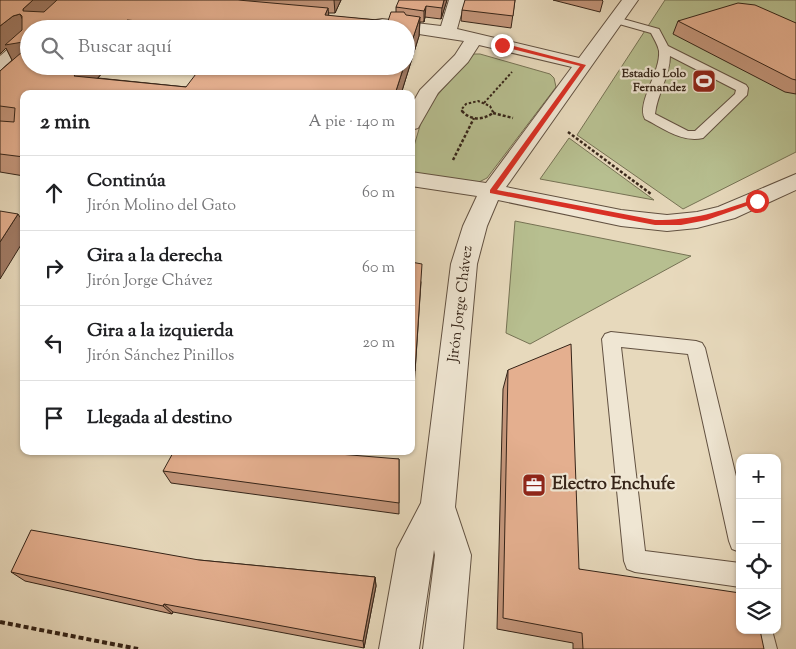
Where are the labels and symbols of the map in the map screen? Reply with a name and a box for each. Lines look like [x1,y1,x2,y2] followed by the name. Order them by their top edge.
[491,34,514,57] route end
[621,65,686,97] place label: Estadio Lolo Fernandez
[691,68,717,94] sports icon: Estadio Lolo Fernandez
[746,190,769,213] route start
[443,244,479,365] street label: Jirón Jorge Chávez
[521,472,547,498] office icon: Electro Enchufe
[552,472,676,498] place label: Electro Enchufe

